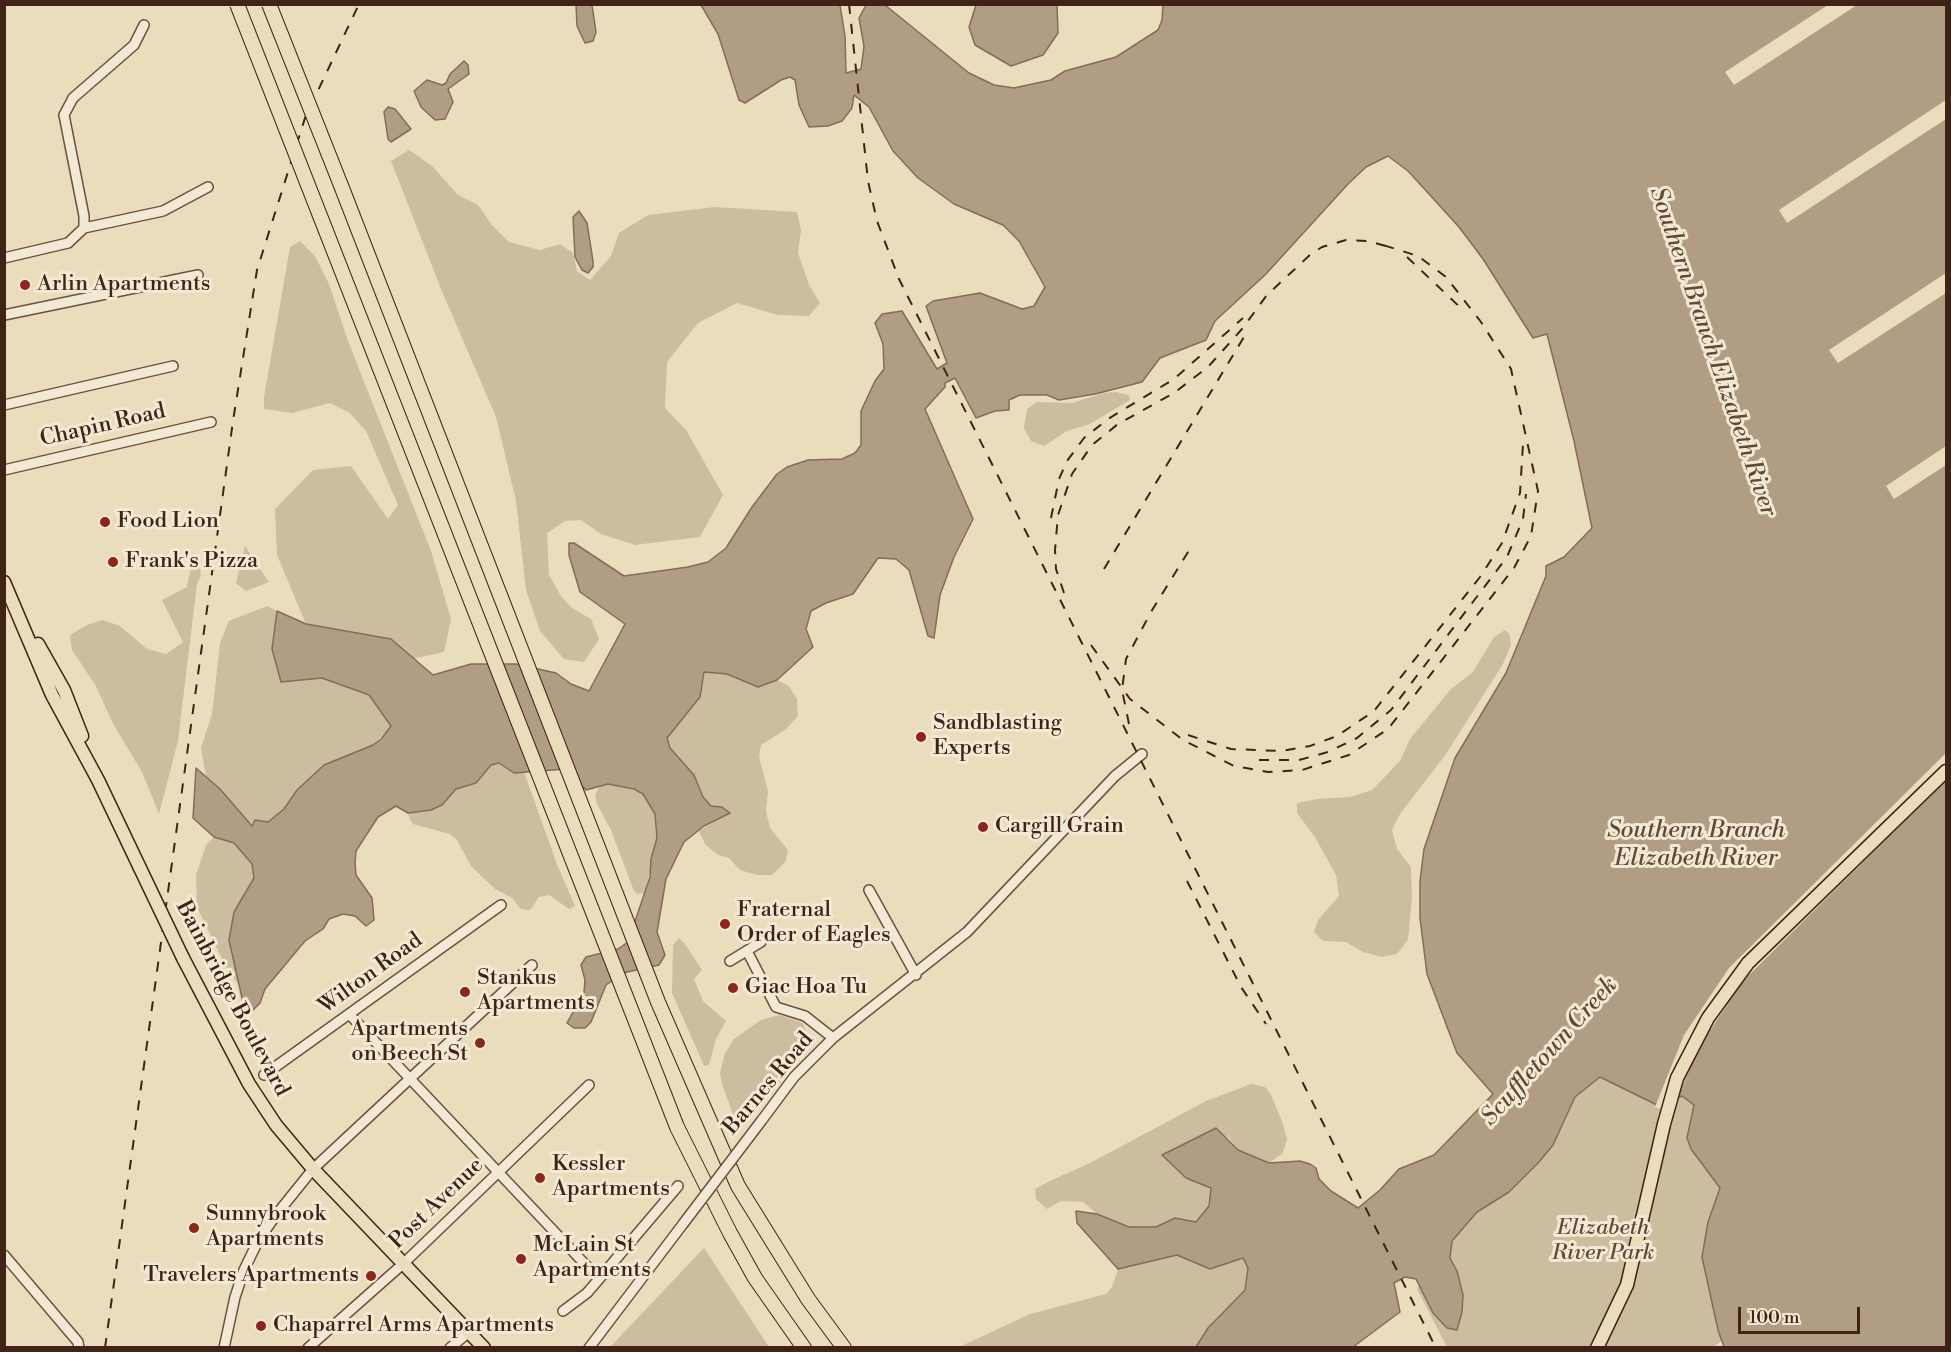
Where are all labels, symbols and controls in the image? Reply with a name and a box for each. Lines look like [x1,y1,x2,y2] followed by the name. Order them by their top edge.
[1642,184,1782,520] water label: Southern Branch Elizabeth River
[37,272,210,298] place label: Arlin Apartments
[18,278,32,292] marker: Arlin Apartments
[38,399,168,453] street label: Chapin Road
[117,509,219,535] place label: Food Lion
[98,515,112,529] marker: Food Lion
[125,549,258,575] place label: Frank's Pizza
[106,555,120,569] marker: Frank's Pizza
[933,711,1062,762] place label: Sandblasting Experts
[914,730,928,744] marker: Sandblasting Experts
[995,814,1124,840] place label: Cargill Grain
[1607,817,1785,873] water label: Southern Branch Elizabeth River
[976,820,990,834] marker: Cargill Grain
[169,897,295,1101] street label: Bainbridge Boulevard
[737,898,891,950] place label: Fraternal Order of Eagles
[718,917,732,931] marker: Fraternal Order of Eagles
[314,928,428,1020] street label: Wilton Road
[477,966,595,1017] place label: Stankus Apartments
[1476,972,1624,1132] water label: Scuffletown Creek
[745,975,867,1001] place label: Giac Hoa Tu
[726,981,740,995] marker: Giac Hoa Tu
[458,985,472,999] marker: Stankus Apartments
[350,1017,468,1068] place label: Apartments on Beech St
[718,1027,820,1141] street label: Barnes Road
[473,1036,487,1050] marker: Apartments on Beech St
[552,1152,670,1204] place label: Kessler Apartments
[384,1153,490,1255] street label: Post Avenue
[533,1171,547,1185] marker: Kessler Apartments
[206,1202,326,1254] place label: Sunnybrook Apartments
[1552,1216,1654,1268] park label: Elizabeth River Park
[187,1221,201,1235] marker: Sunnybrook Apartments
[533,1233,651,1284] place label: McLain St Apartments
[514,1252,528,1266] marker: McLain St Apartments
[143,1263,359,1289] place label: Travelers Apartments
[364,1269,378,1283] marker: Travelers Apartments
[1741,1295,1862,1333] scale bar
[1749,1306,1800,1329] text: 100 m
[273,1313,554,1339] place label: Chaparrel Arms Apartments
[254,1319,268,1333] marker: Chaparrel Arms Apartments

